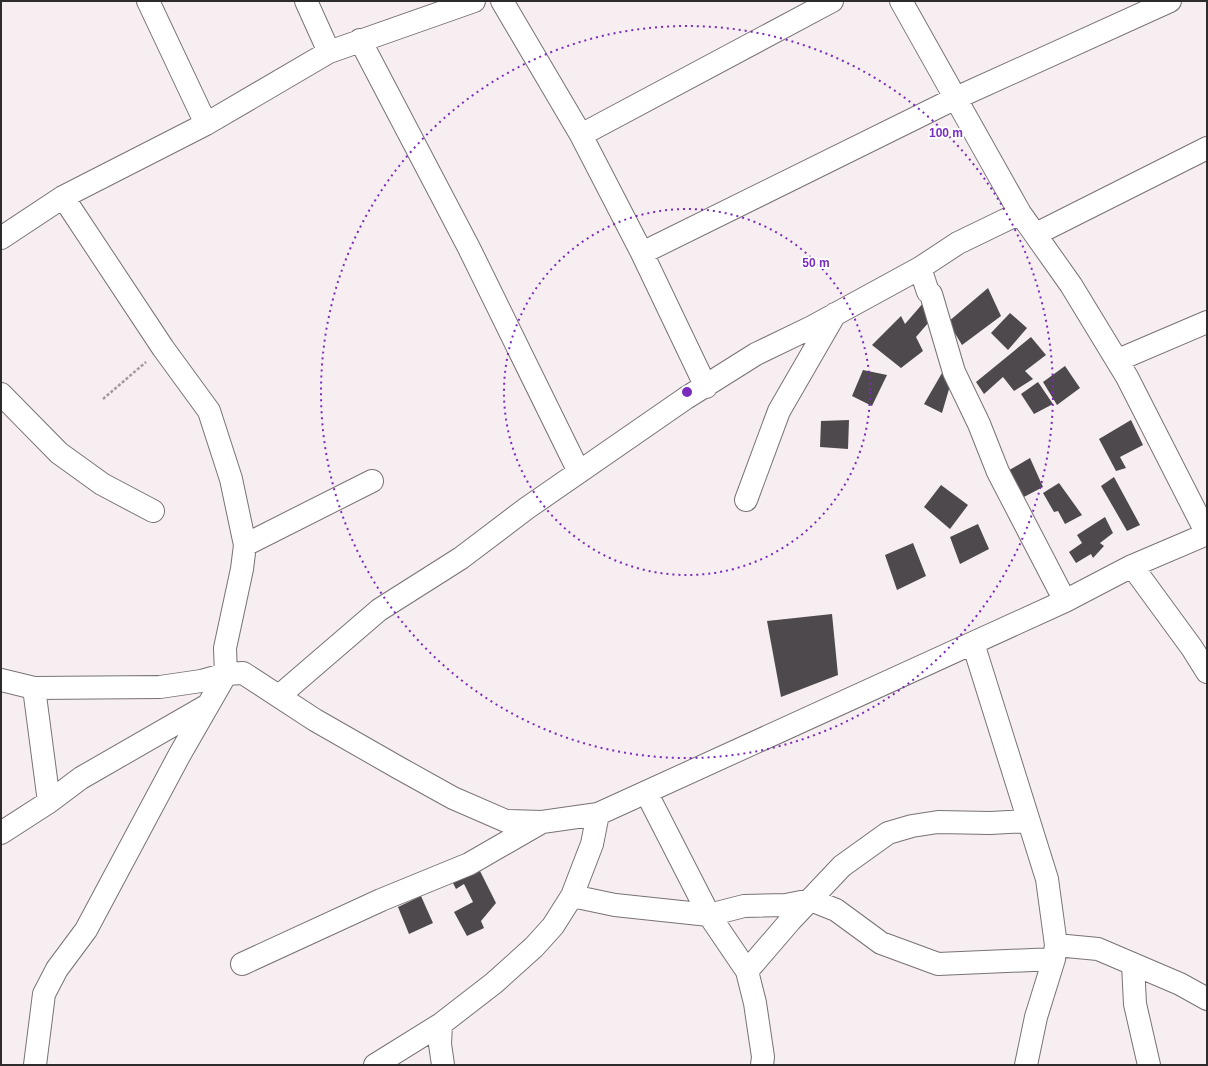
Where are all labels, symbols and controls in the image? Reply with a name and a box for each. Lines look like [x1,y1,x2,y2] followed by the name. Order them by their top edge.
[929,126,963,140] text: 100 m
[802,256,830,270] text: 50 m
[680,385,694,399] centre of rings

